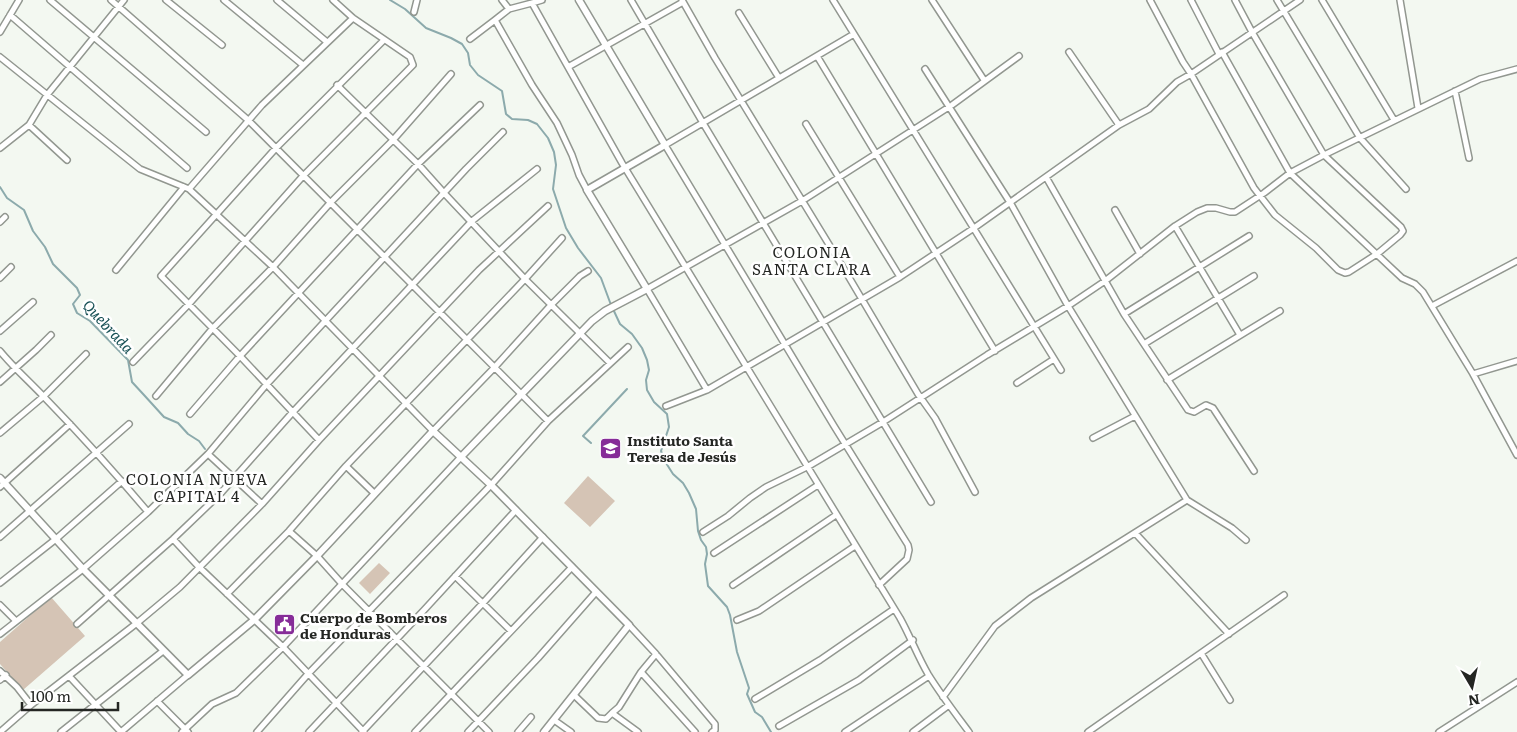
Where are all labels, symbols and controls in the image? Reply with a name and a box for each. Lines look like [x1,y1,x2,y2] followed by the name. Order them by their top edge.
[752,240,872,280] district label: COLONIA SANTA CLARA
[78,294,140,358] water label: Quebrada
[627,430,736,466] place label: Instituto Santa Teresa de Jesús
[599,436,623,460] school or university icon: Instituto Santa Teresa de Jesús
[126,467,268,507] district label: COLONIA NUEVA CAPITAL 4
[300,607,447,643] place label: Cuerpo de Bomberos de Honduras
[272,613,296,637] public building icon: Cuerpo de Bomberos de Honduras
[1447,662,1497,712] north arrow
[22,680,119,712] scale bar
[30,684,71,707] text: 100 m
[1467,690,1482,712] text: N

